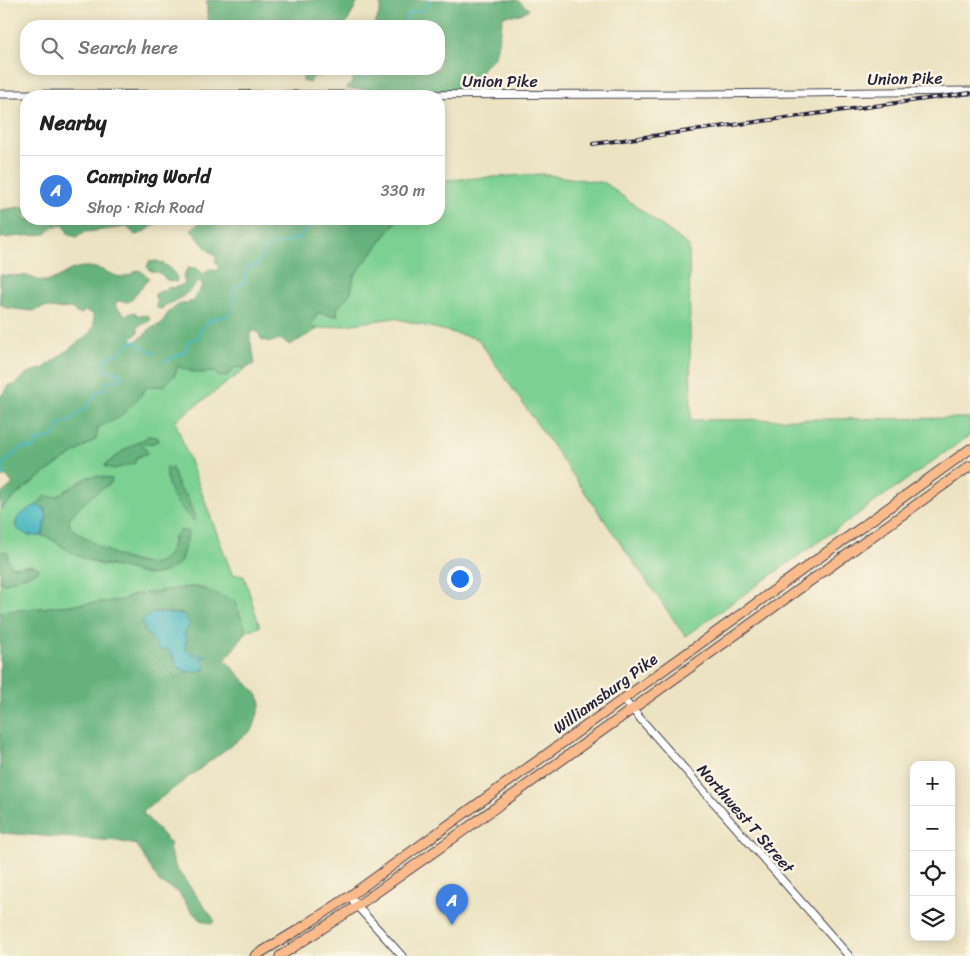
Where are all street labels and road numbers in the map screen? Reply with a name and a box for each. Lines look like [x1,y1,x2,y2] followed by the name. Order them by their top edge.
[867,63,943,94] street label: Union Pike
[462,67,538,96] street label: Union Pike
[547,645,664,742] street label: Williamsburg Pike
[689,757,802,880] street label: Northwest T Street

